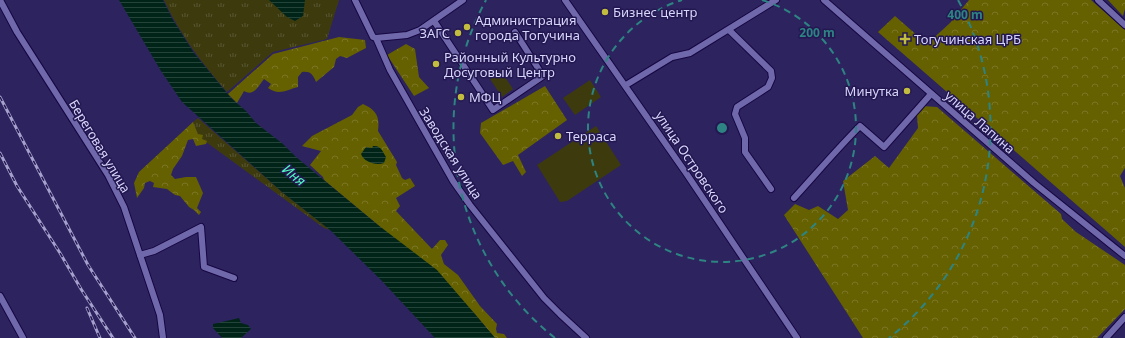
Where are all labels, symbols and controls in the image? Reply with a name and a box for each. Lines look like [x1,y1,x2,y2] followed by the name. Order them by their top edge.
[613,3,697,21] place label: Бизнес центр
[947,6,983,23] text: 400 m
[600,7,610,17] marker: Бизнес центр
[475,11,580,44] place label: Администрация города Тогучина
[462,22,472,32] marker: Администрация города Тогучина
[420,24,450,42] place label: ЗАГС
[799,24,835,41] text: 200 m
[453,28,463,38] marker: ЗАГС
[914,30,1021,48] place label: Тогучинская ЦРБ
[899,33,911,45] marker: Тогучинская ЦРБ
[444,48,576,81] place label: Районный Культурно Досуговый Центр
[431,59,441,69] marker: Районный Культурно Досуговый Центр
[845,82,899,100] place label: Минутка
[902,86,912,96] marker: Минутка
[941,86,1019,158] street label: улица Лапина
[469,88,501,106] place label: МФЦ
[456,92,466,102] marker: МФЦ
[65,96,135,196] street label: Береговая улица
[415,103,487,203] street label: Заводская улица
[651,107,733,217] street label: улица Островского
[715,121,729,135] centre of rings
[566,127,617,145] place label: Терраса
[553,131,563,141] marker: Терраса
[279,159,310,190] water label: Иня

